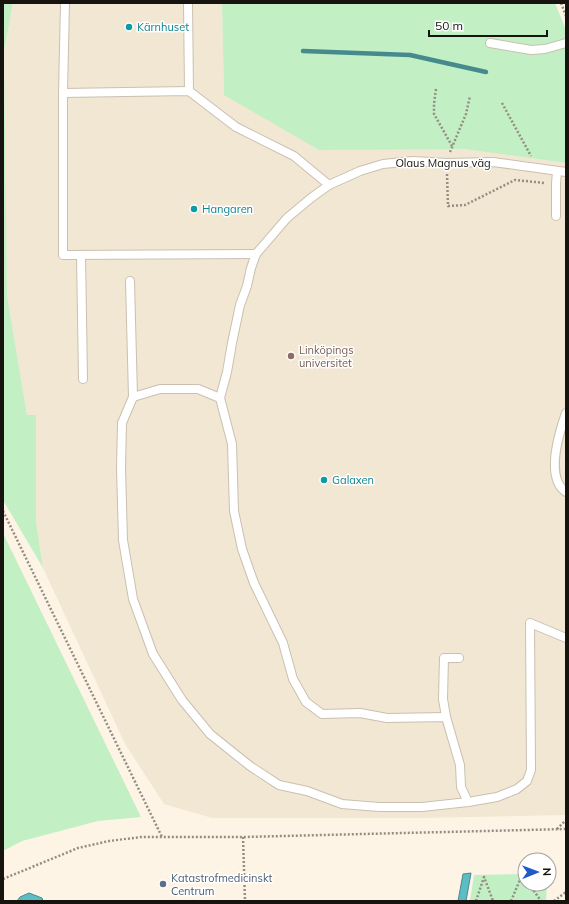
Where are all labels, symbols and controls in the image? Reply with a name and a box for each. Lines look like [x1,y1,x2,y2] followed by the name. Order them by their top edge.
[429,12,547,38] scale bar
[435,18,463,33] text: 50 m
[137,20,189,34] place label: Kärnhuset
[124,22,134,32] marker: Kärnhuset
[395,156,491,170] street label: Olaus Magnus väg
[202,202,253,216] place label: Hangaren
[189,204,199,214] marker: Hangaren
[299,343,354,370] place label: Linköpings universitet
[286,351,296,361] marker: Linköpings universitet
[332,473,374,487] place label: Galaxen
[319,475,329,485] marker: Galaxen
[517,852,557,892] north arrow
[540,868,554,876] text: N
[171,871,272,898] place label: Katastrofmedicinskt Centrum
[158,879,168,889] marker: Katastrofmedicinskt Centrum

